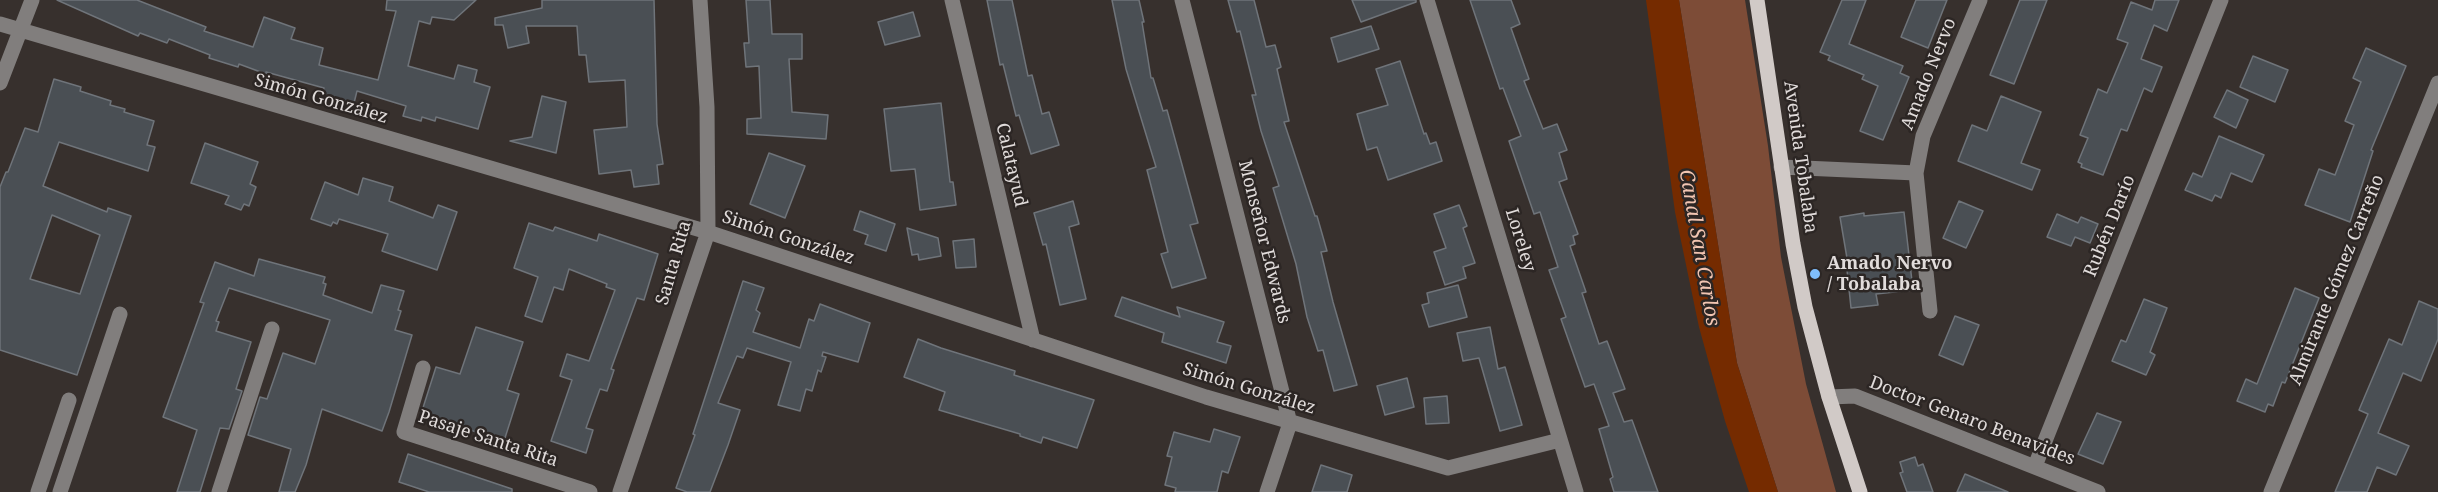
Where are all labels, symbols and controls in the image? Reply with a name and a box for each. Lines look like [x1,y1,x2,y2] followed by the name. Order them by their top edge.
[1897,15,1961,133] street label: Amado Nervo
[252,70,390,128] street label: Simón González
[1779,79,1821,235] street label: Avenida Tobalaba
[991,121,1031,209] street label: Calatayud
[1233,158,1295,326] street label: Monseñor Edwards
[1673,168,1725,328] water label: Canal San Carlos
[2080,172,2140,280] street label: Rubén Darío
[2285,172,2389,388] street label: Almirante Gómez Carreño
[719,206,857,270] street label: Simón González
[1500,206,1540,274] street label: Loreley
[652,218,696,308] street label: Santa Rita
[1827,253,1952,296] place label: Amado Nervo / Tobalaba
[1808,267,1822,281] marker: Amado Nervo / Tobalaba
[1180,359,1318,419] street label: Simón González
[1866,372,2078,470] street label: Doctor Genaro Benavides
[415,406,561,472] street label: Pasaje Santa Rita

